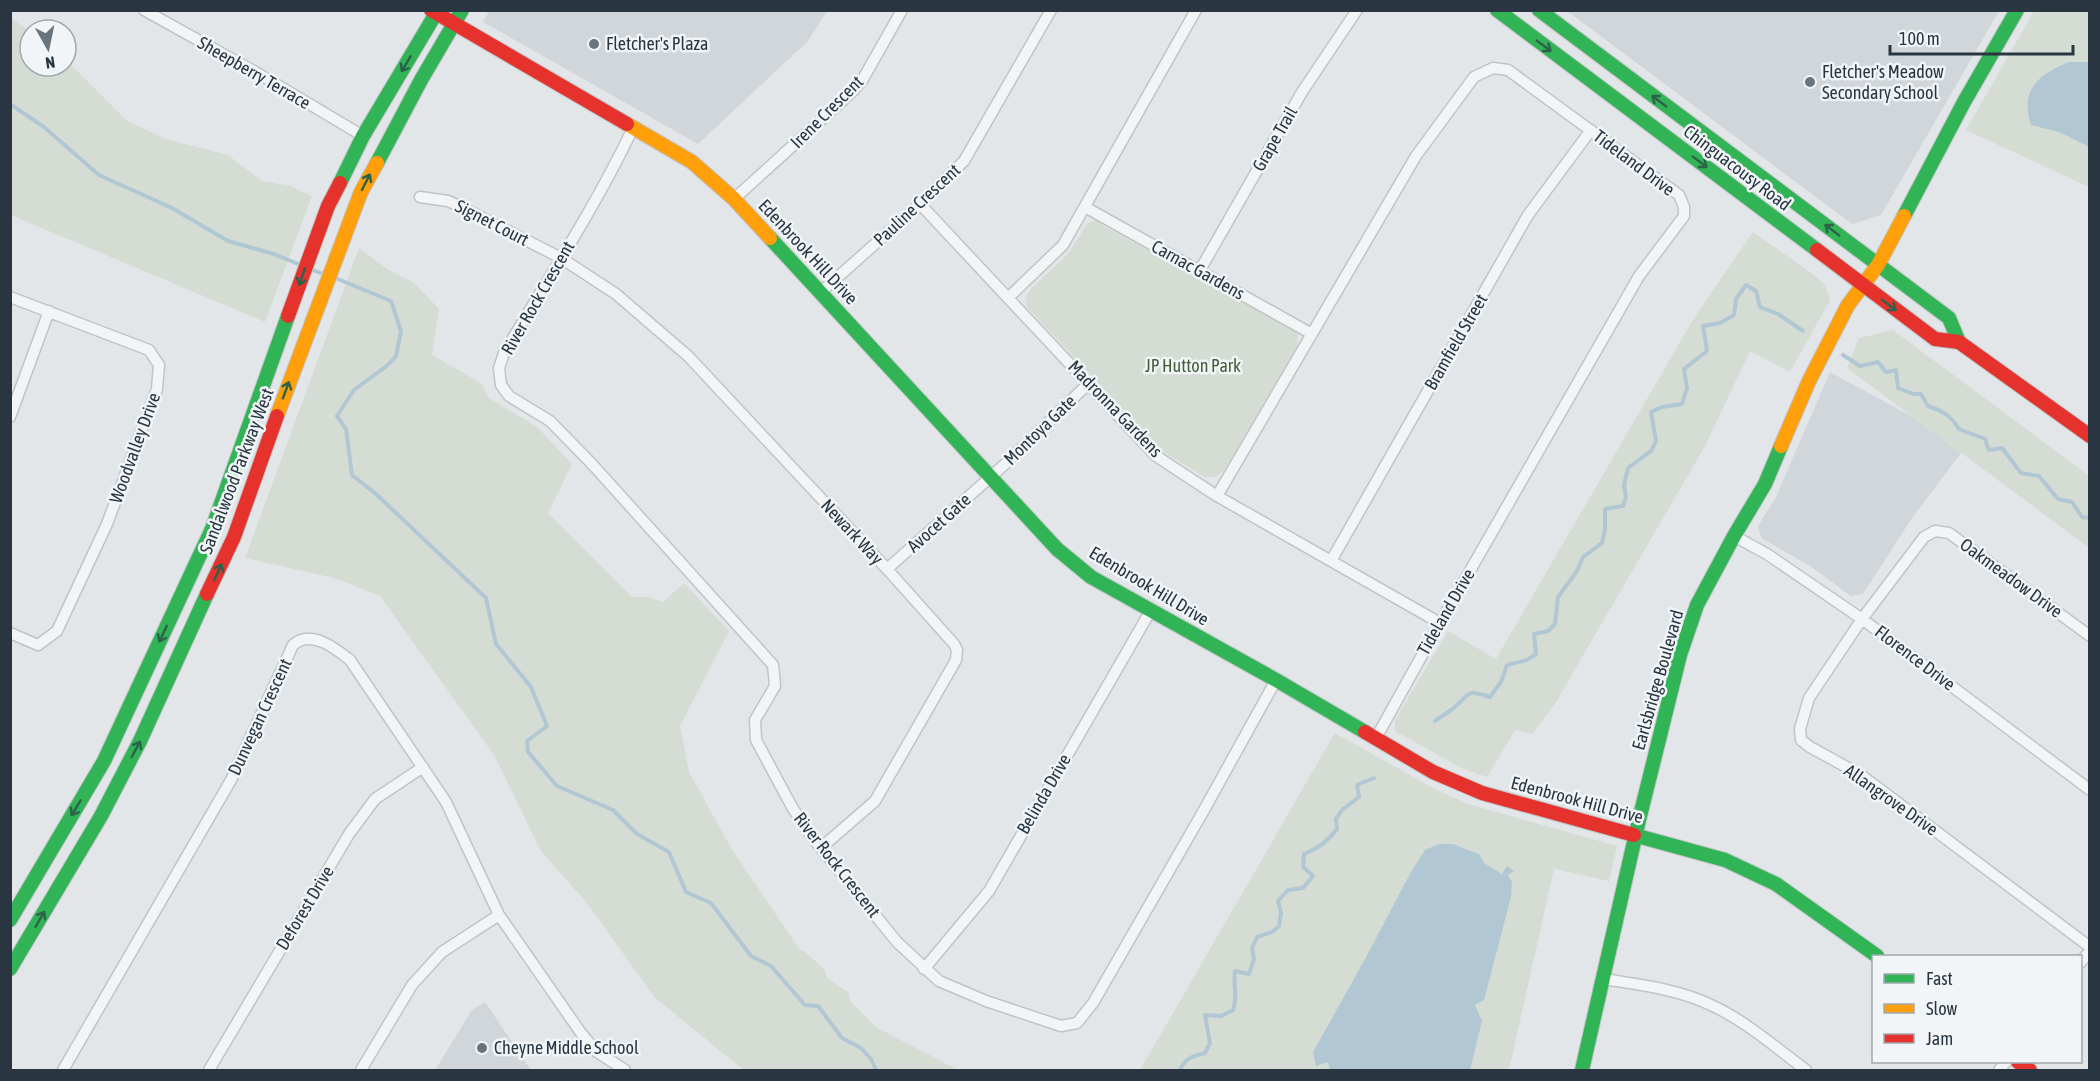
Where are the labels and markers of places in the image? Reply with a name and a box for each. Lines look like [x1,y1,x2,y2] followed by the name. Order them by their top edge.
[606,33,708,54] place label: Fletcher's Plaza
[587,37,601,51] marker: Fletcher's Plaza
[1822,61,1944,103] place label: Fletcher's Meadow Secondary School
[1803,75,1817,89] marker: Fletcher's Meadow Secondary School
[494,1037,639,1058] place label: Cheyne Middle School
[475,1041,489,1055] marker: Cheyne Middle School

